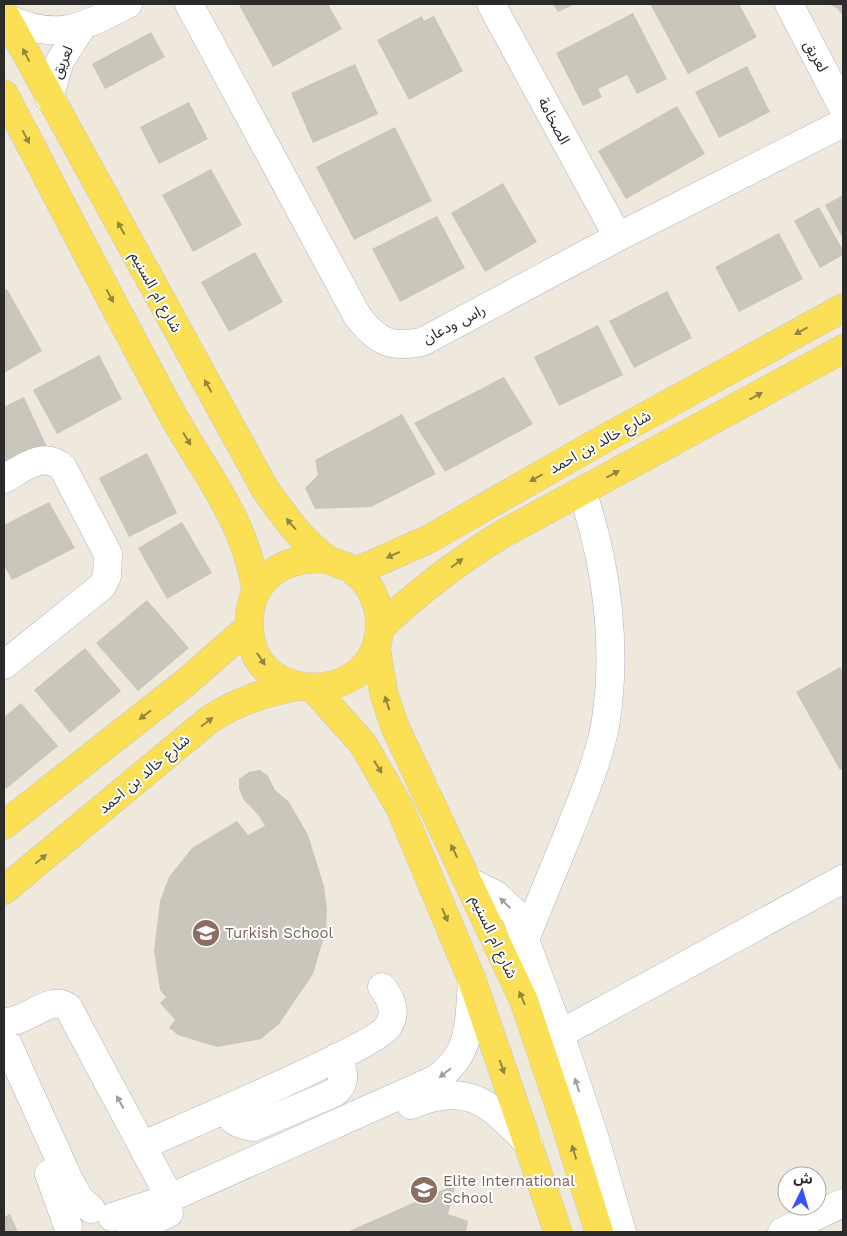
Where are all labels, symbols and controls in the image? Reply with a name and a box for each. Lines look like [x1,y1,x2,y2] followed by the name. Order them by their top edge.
[799,37,832,76] street label: لعريق
[47,43,78,82] street label: لعريق
[22,47,30,62] one-way arrow
[534,94,574,148] street label: الصخامة
[22,130,30,144] one-way arrow
[116,221,125,235] one-way arrow
[124,248,186,337] street label: شارع ام السنيم
[106,289,114,304] one-way arrow
[420,301,488,347] street label: راس ودعان
[794,327,807,336] one-way arrow
[203,379,212,392] one-way arrow
[749,392,763,400] one-way arrow
[546,406,656,480] street label: شارع خالد بن احمد
[183,433,192,446] one-way arrow
[606,470,621,478] one-way arrow
[530,474,543,483] one-way arrow
[286,518,297,531] one-way arrow
[386,552,400,560] one-way arrow
[450,558,464,568] one-way arrow
[256,652,266,666] one-way arrow
[383,695,391,710] one-way arrow
[138,709,151,720] one-way arrow
[200,717,214,727] one-way arrow
[95,730,195,820] street label: شارع خالد بن احمد
[373,761,382,774] one-way arrow
[450,844,458,858] one-way arrow
[35,853,48,864] one-way arrow
[464,893,521,983] street label: شارع ام السنيم
[499,897,511,909] one-way arrow
[441,908,449,922] one-way arrow
[191,918,221,948] school or university icon: Turkish School
[225,924,334,942] place label: Turkish School
[518,990,526,1005] one-way arrow
[498,1060,506,1075] one-way arrow
[438,1068,451,1078] one-way arrow
[573,1078,580,1093] one-way arrow
[116,1095,125,1109] one-way arrow
[570,1144,578,1159] one-way arrow
[777,1166,827,1216] north arrow
[793,1169,813,1187] text: ش
[443,1172,575,1207] place label: Elite International School
[409,1175,439,1205] school or university icon: Elite International School

